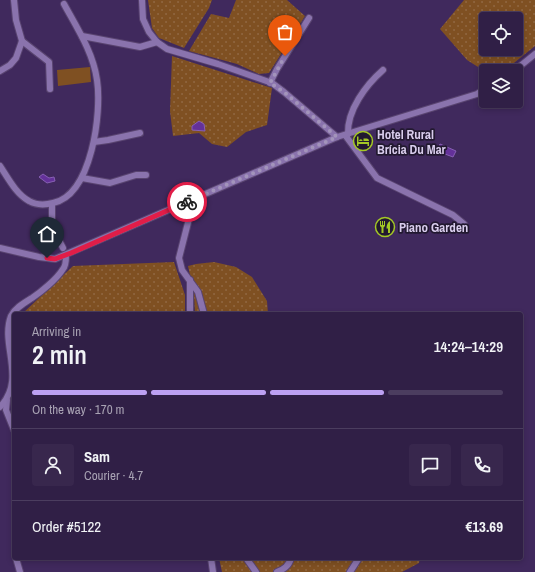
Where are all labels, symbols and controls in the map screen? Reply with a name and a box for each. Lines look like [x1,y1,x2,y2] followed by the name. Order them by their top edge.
[479,12,523,108] map controls
[479,12,523,56] button: locate
[268,15,302,56] pin
[274,21,296,43] icon: bag
[479,64,523,108] button: layers
[377,126,447,158] place label: Hotel Rural Brícia Du Mar
[352,130,374,152] hotel icon: Hotel Rural Brícia Du Mar
[167,182,207,222] courier
[176,191,198,213] icon: bike
[374,216,396,238] restaurant icon: Piano Garden
[30,217,64,258] pin
[399,219,468,236] place label: Piano Garden
[36,223,58,245] icon: home
[32,323,81,340] text: Arriving in
[434,336,503,357] text: 14:24–14:29
[32,337,87,372] text: 2 min
[32,401,124,418] text: On the way · 170 m
[32,444,74,486] button: person
[409,444,451,486] button: chat
[461,444,503,486] button: phone
[84,446,110,467] text: Sam
[84,467,143,484] text: Courier · 4.7
[32,516,101,537] text: Order #5122
[465,516,503,537] text: €13.69

